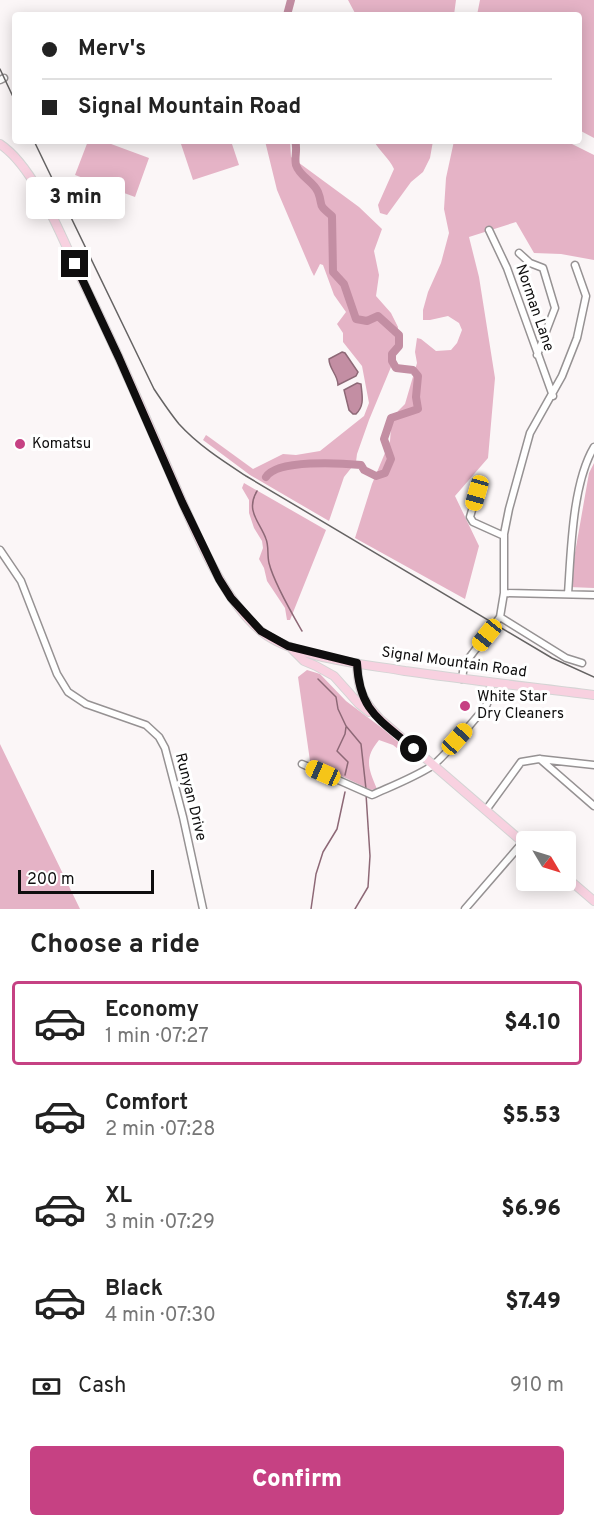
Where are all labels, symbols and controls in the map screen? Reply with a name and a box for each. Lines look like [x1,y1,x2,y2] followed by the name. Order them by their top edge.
[78,36,146,63] text: Merv's
[78,94,301,121] text: Signal Mountain Road
[26,177,124,219] callout: 3 min
[49,185,102,211] text: 3 min
[61,250,88,277] route end
[510,262,558,354] street label: Norman Lane
[32,435,91,454] place label: Komatsu
[13,437,27,451] marker: Komatsu
[463,473,491,513] car
[469,615,505,655] car
[380,643,528,683] street label: Signal Mountain Road
[477,688,564,724] place label: White Star Dry Cleaners
[458,699,472,713] marker: White Star Dry Cleaners
[438,720,476,758] car
[400,735,427,762] route start
[170,751,210,843] street label: Runyan Drive
[303,757,343,789] car
[516,831,576,891] north arrow
[516,831,576,891] map controls
[18,867,154,894] scale bar
[27,870,75,890] text: 200 m
[30,928,200,962] text: Choose a ride
[33,996,87,1050] icon: car
[105,997,199,1024] text: Economy
[504,1010,561,1037] text: $4.10
[105,1024,209,1050] text: 1 min · 07:27
[33,1089,87,1143] icon: car
[105,1090,188,1117] text: Comfort
[502,1103,561,1130] text: $5.53
[105,1117,215,1143] text: 2 min · 07:28
[33,1182,87,1236] icon: car
[105,1183,132,1210] text: XL
[501,1196,561,1223] text: $6.96
[105,1210,215,1236] text: 3 min · 07:29
[33,1275,87,1329] icon: car
[105,1276,163,1303] text: Black
[505,1289,561,1316] text: $7.49
[105,1303,216,1329] text: 4 min · 07:30
[30,1370,63,1403] icon: cash
[78,1373,127,1400] text: Cash
[510,1373,564,1399] text: 910 m
[30,1446,564,1515] button: Confirm

